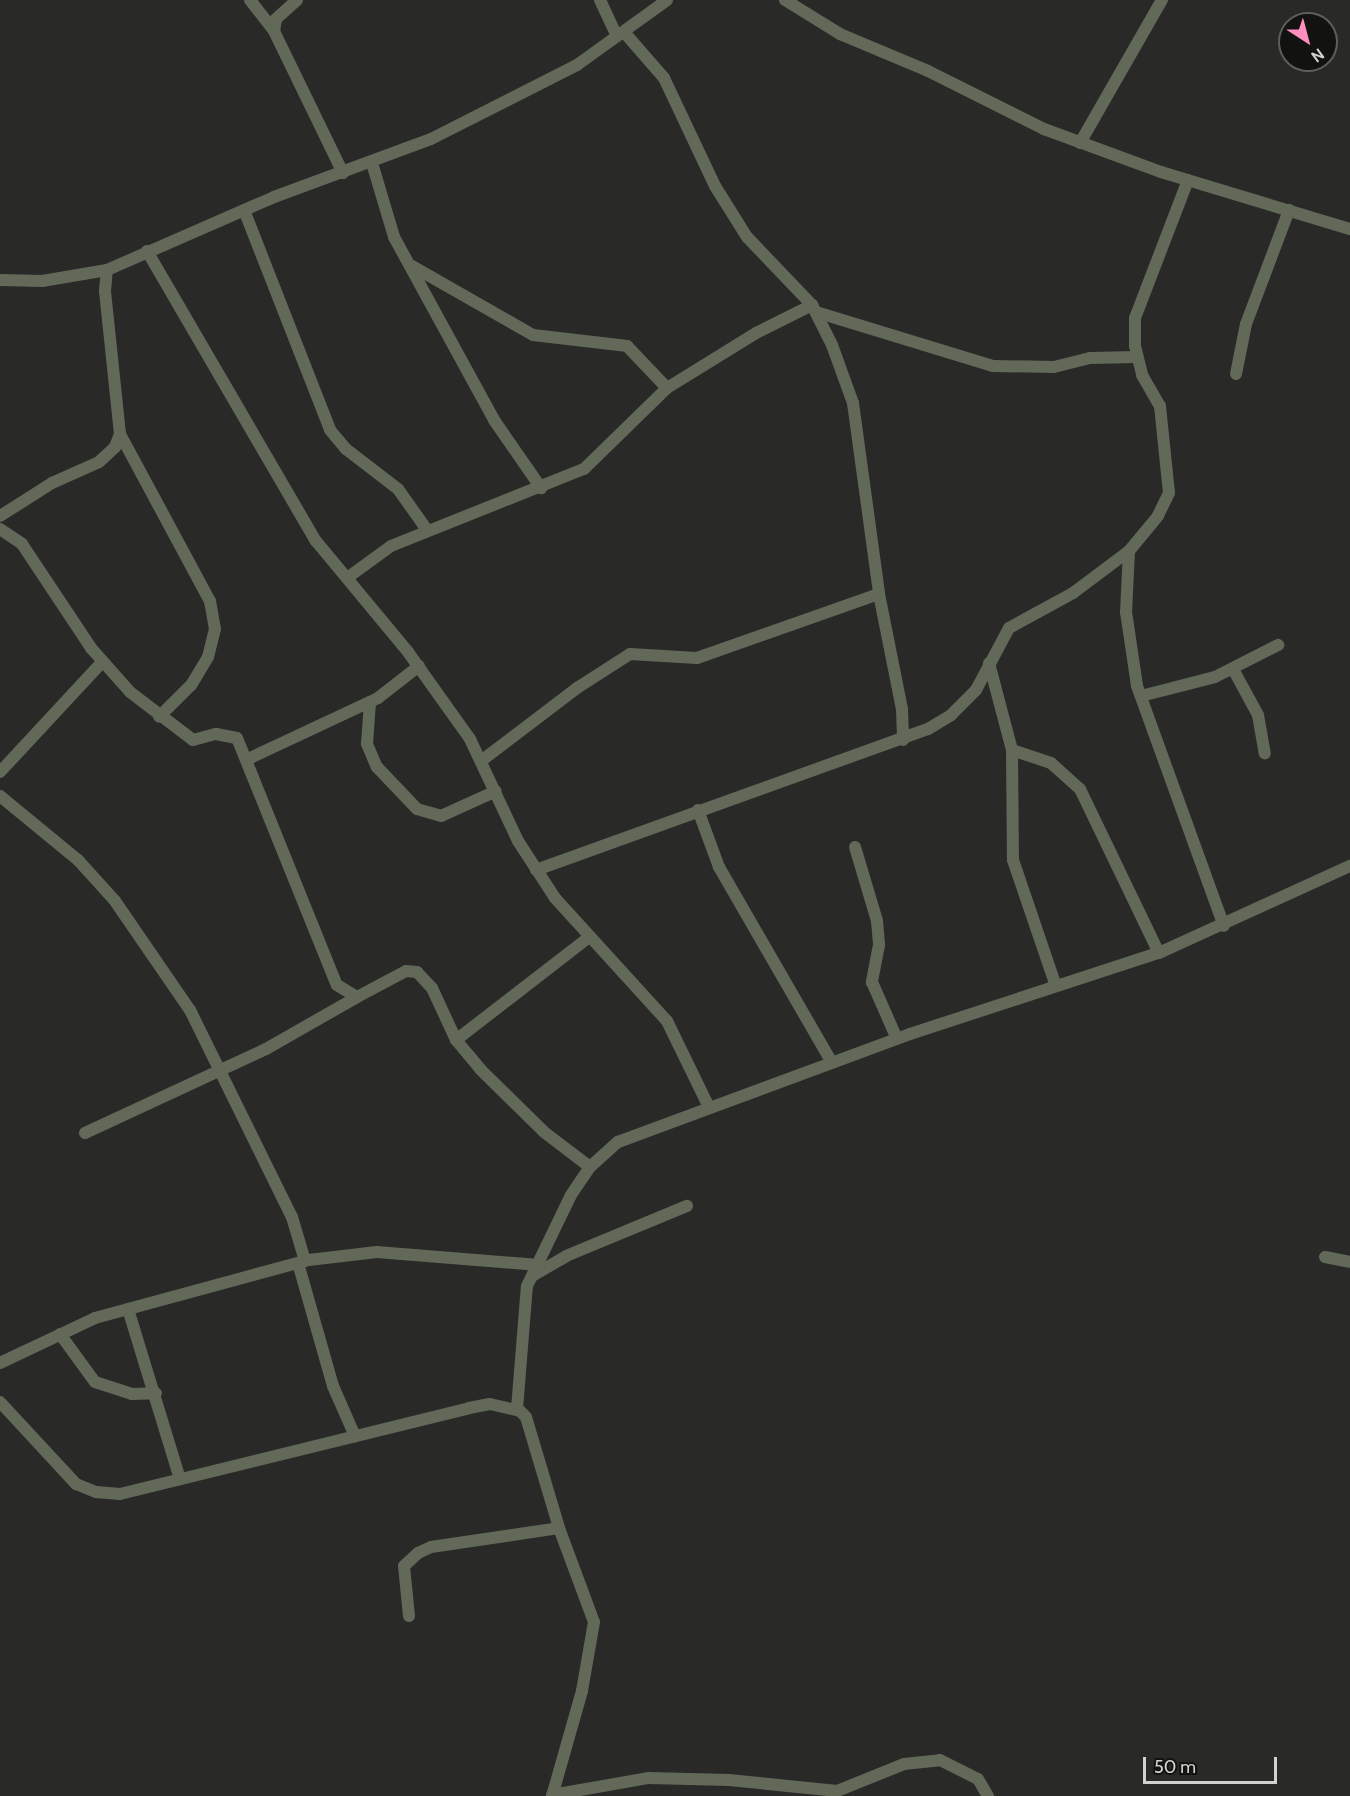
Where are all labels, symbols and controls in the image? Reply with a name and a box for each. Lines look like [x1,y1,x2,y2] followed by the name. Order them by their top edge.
[1278,12,1338,72] north arrow
[1308,44,1328,66] text: N
[1146,1745,1280,1783] scale bar
[1154,1756,1196,1778] text: 50 m

